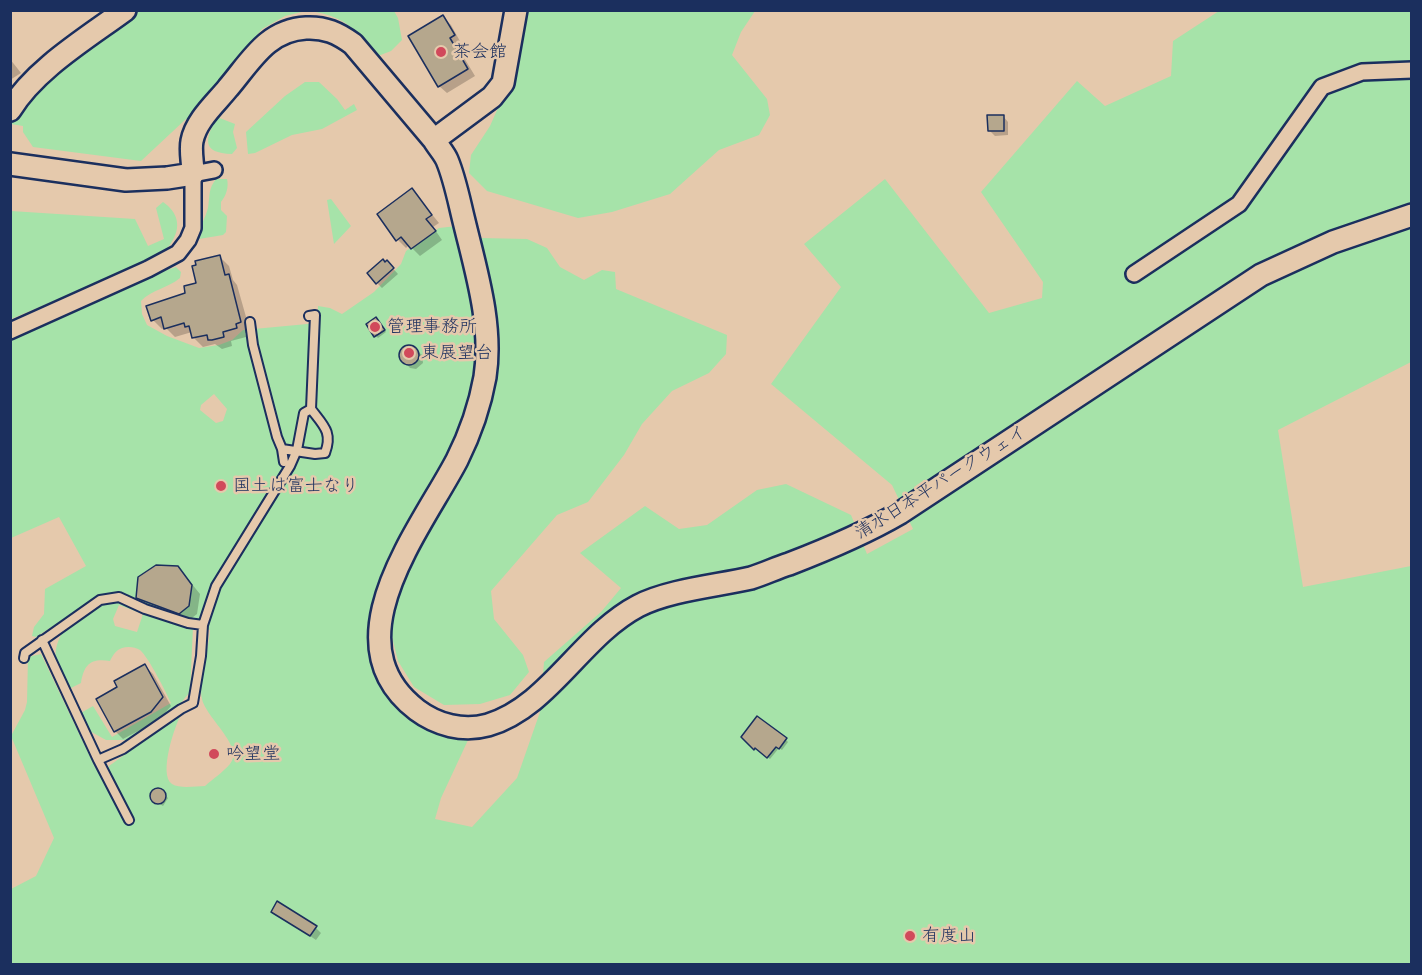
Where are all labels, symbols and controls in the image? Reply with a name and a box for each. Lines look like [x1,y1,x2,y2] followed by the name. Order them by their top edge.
[453,41,507,63] place label: 茶会館
[434,45,448,59] marker: 茶会館
[387,316,477,338] place label: 管理事務所
[368,320,382,334] marker: 管理事務所
[421,342,493,364] place label: 東展望台
[402,346,416,360] marker: 東展望台
[851,421,1031,545] street label: 清水日本平パークウェイ
[233,475,359,497] place label: 国土は富士なり
[214,479,228,493] marker: 国土は富士なり
[226,743,280,765] place label: 吟望堂
[207,747,221,761] marker: 吟望堂
[922,925,976,947] place label: 有度山
[903,929,917,943] marker: 有度山

